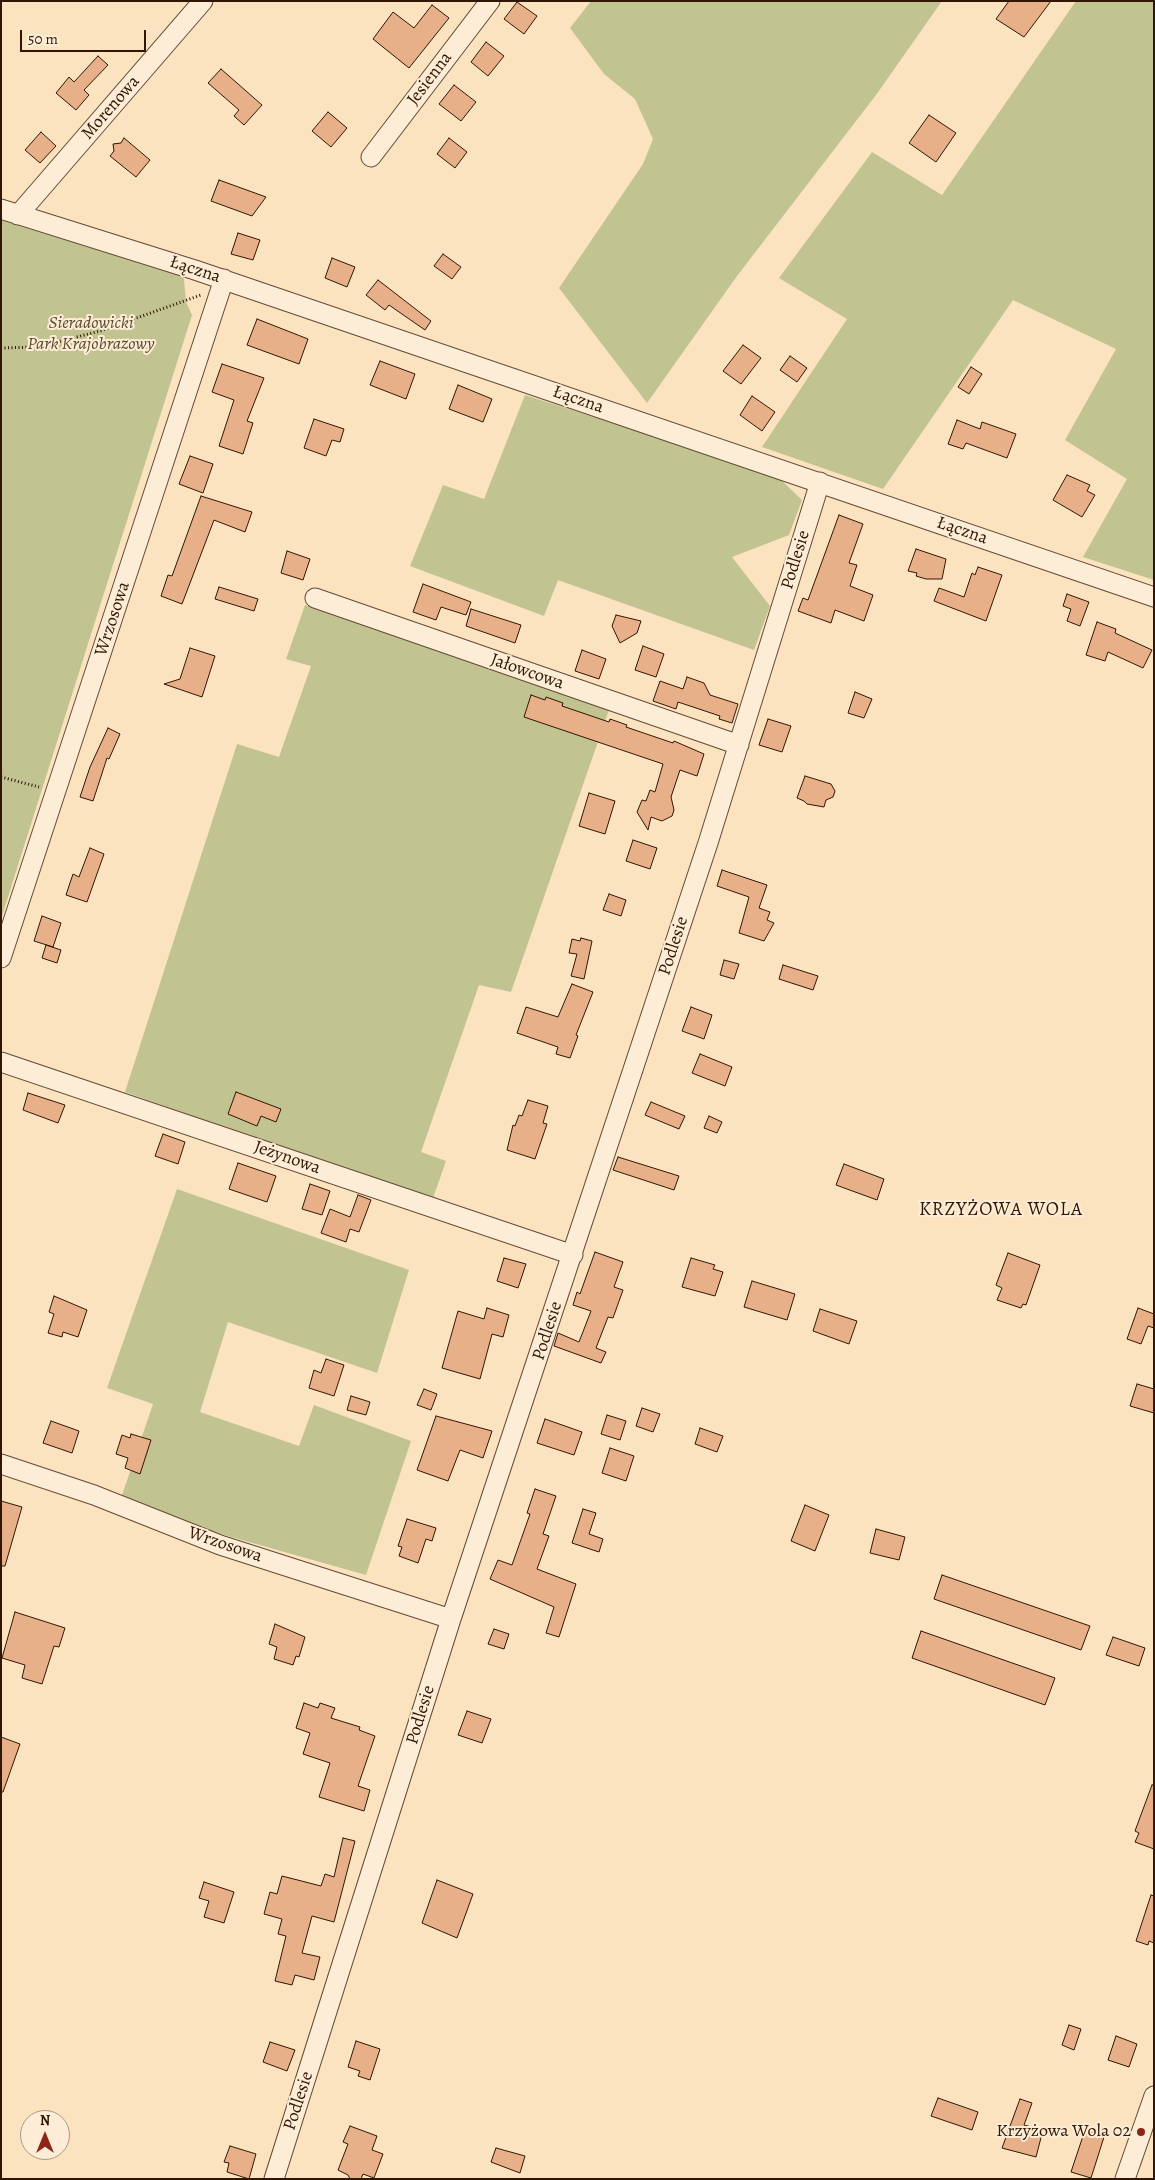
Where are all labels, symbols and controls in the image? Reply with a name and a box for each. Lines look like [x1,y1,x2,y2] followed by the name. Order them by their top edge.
[22,20,149,52] scale bar
[28,29,58,49] text: 50 m
[403,48,457,110] street label: Jesienna
[77,71,145,145] street label: Morenowa
[167,252,223,288] street label: Łączna
[27,313,155,356] park label: Sieradowicki Park Krajobrazowy
[550,381,606,419] street label: Łączna
[934,512,990,550] street label: Łączna
[777,528,815,592] street label: Podlesie
[91,579,135,659] street label: Wrzosowa
[487,649,567,695] street label: Jałowcowa
[654,914,694,978] street label: Podlesie
[251,1137,323,1179] street label: Jeżynowa
[917,1199,1085,1221] district label: KRZYŻOWA WOLA
[528,1299,568,1363] street label: Podlesie
[185,1522,265,1568] street label: Wrzosowa
[402,1683,440,1747] street label: Podlesie
[279,2069,319,2133] street label: Podlesie
[20,2110,70,2160] north arrow
[40,2111,50,2130] text: N
[996,2121,1131,2143] place label: Krzyżowa Wola 02
[1135,2126,1147,2138] marker: Krzyżowa Wola 02

